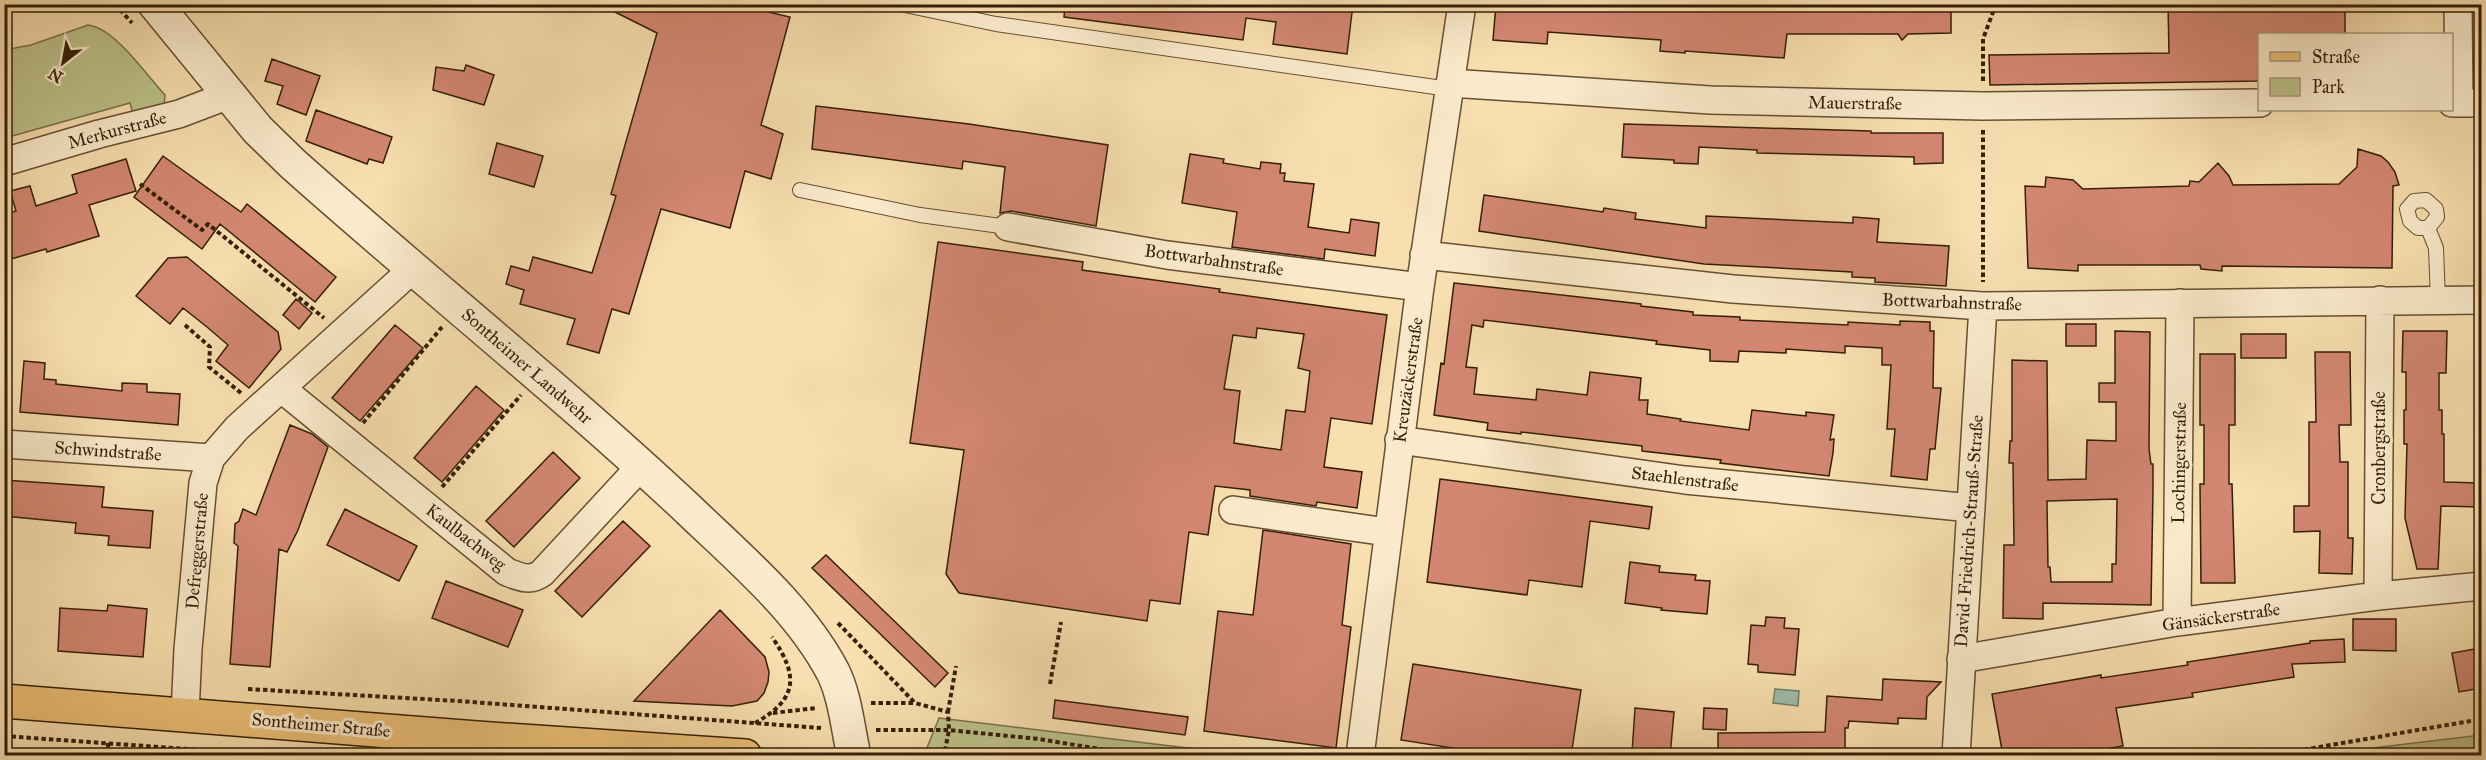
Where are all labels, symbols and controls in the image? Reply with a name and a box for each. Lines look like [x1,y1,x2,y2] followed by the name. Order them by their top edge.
[33,33,93,93] north arrow
[2258,33,2453,111] legend
[2312,46,2360,68] text: Straße
[44,64,66,87] text: N
[2312,76,2345,98] text: Park
[1808,91,1902,115] street label: Mauerstraße
[65,106,169,154] street label: Merkurstraße
[1143,239,1285,281] street label: Bottwarbahnstraße
[1882,289,2022,315] street label: Bottwarbahnstraße
[457,303,597,429] street label: Sontheimer Landwehr
[1388,316,1428,444] street label: Kreuzäckerstraße
[2368,391,2391,505] street label: Cronbergstraße
[2167,402,2192,524] street label: Lochingerstraße
[1950,414,1988,648] street label: David-Friedrich-Strauß-Straße
[54,436,162,466] street label: Schwindstraße
[1630,462,1740,496] street label: Staehlenstraße
[181,492,214,610] street label: Defreggerstraße
[421,499,511,576] street label: Kaulbachweg
[2161,598,2281,636] street label: Gänsäckerstraße
[251,708,391,742] street label: Sontheimer Straße

